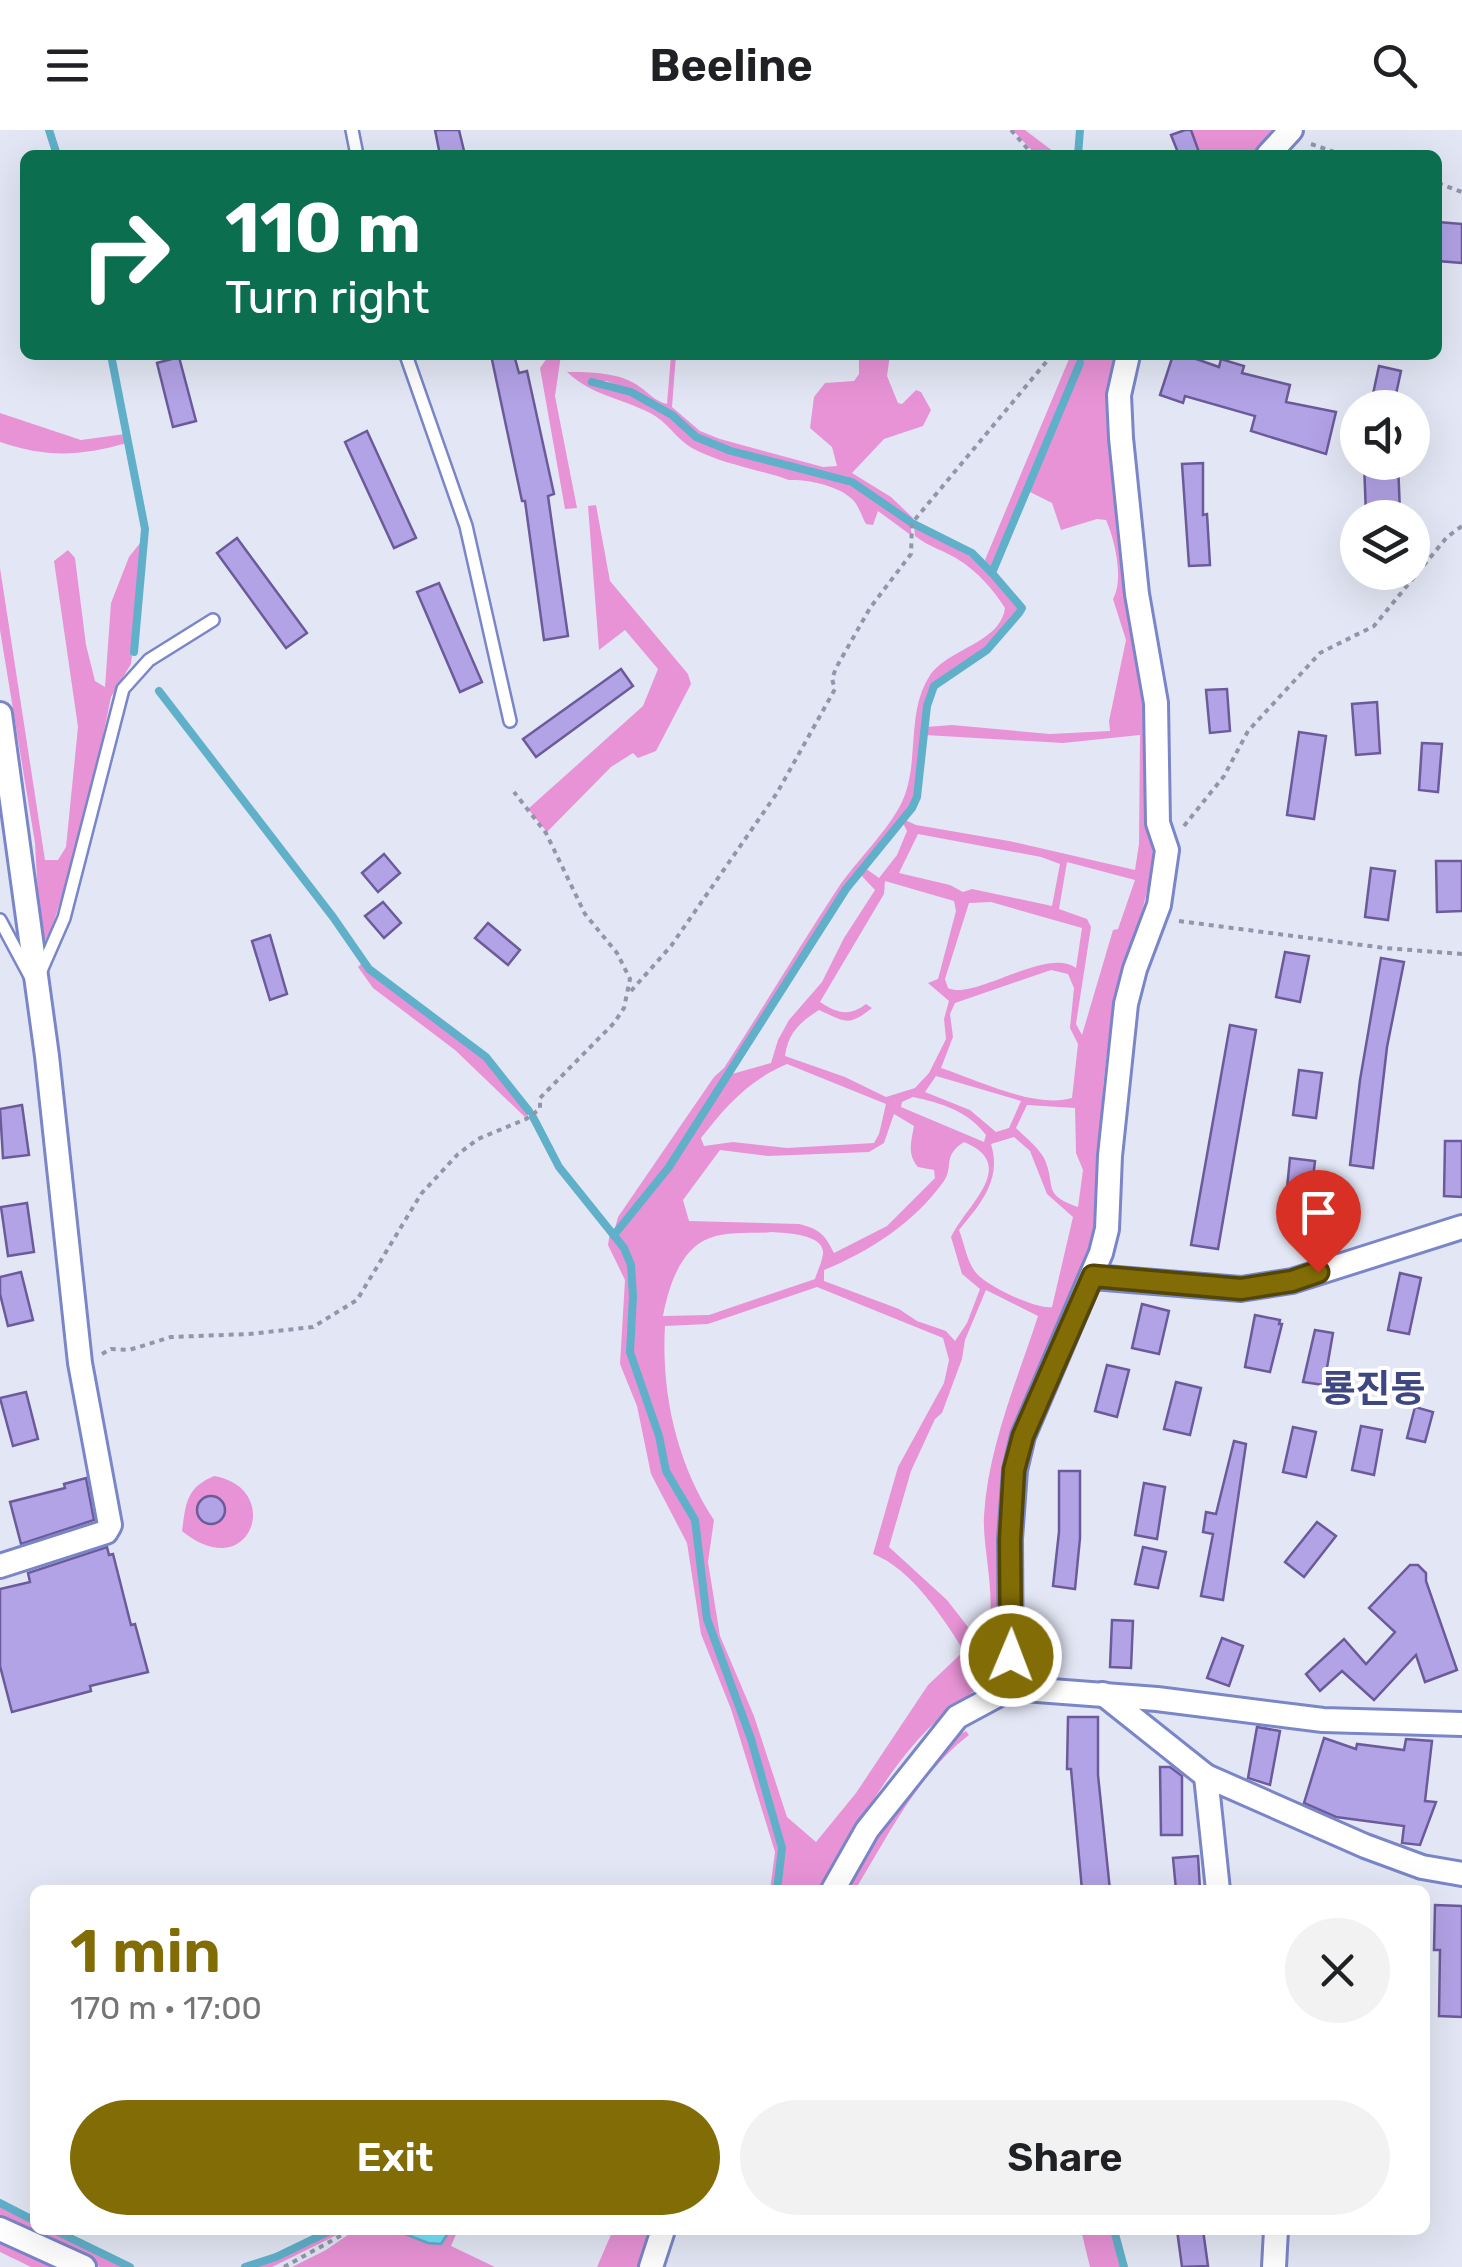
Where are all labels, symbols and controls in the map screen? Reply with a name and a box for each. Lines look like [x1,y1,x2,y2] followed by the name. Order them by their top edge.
[40,38,95,93] icon: menu
[1367,38,1422,93] icon: search
[649,39,813,92] text: Beeline
[225,187,421,270] text: 110 m
[60,190,190,320] icon: right
[225,271,429,324] text: Turn right
[1340,390,1430,590] map controls
[1340,390,1430,480] button: sound
[1340,500,1430,590] button: layers
[1276,1170,1361,1273] pin
[1291,1185,1346,1240] icon: arrive
[1321,1366,1425,1412] district label: 룡진동
[959,1604,1063,1708] position arrow
[70,1916,221,1987] text: 1 min
[1285,1918,1390,2023] button: close
[70,1989,262,2027] text: 170 m · 17:00
[70,2100,720,2215] button: Exit
[740,2100,1390,2215] button: Share

